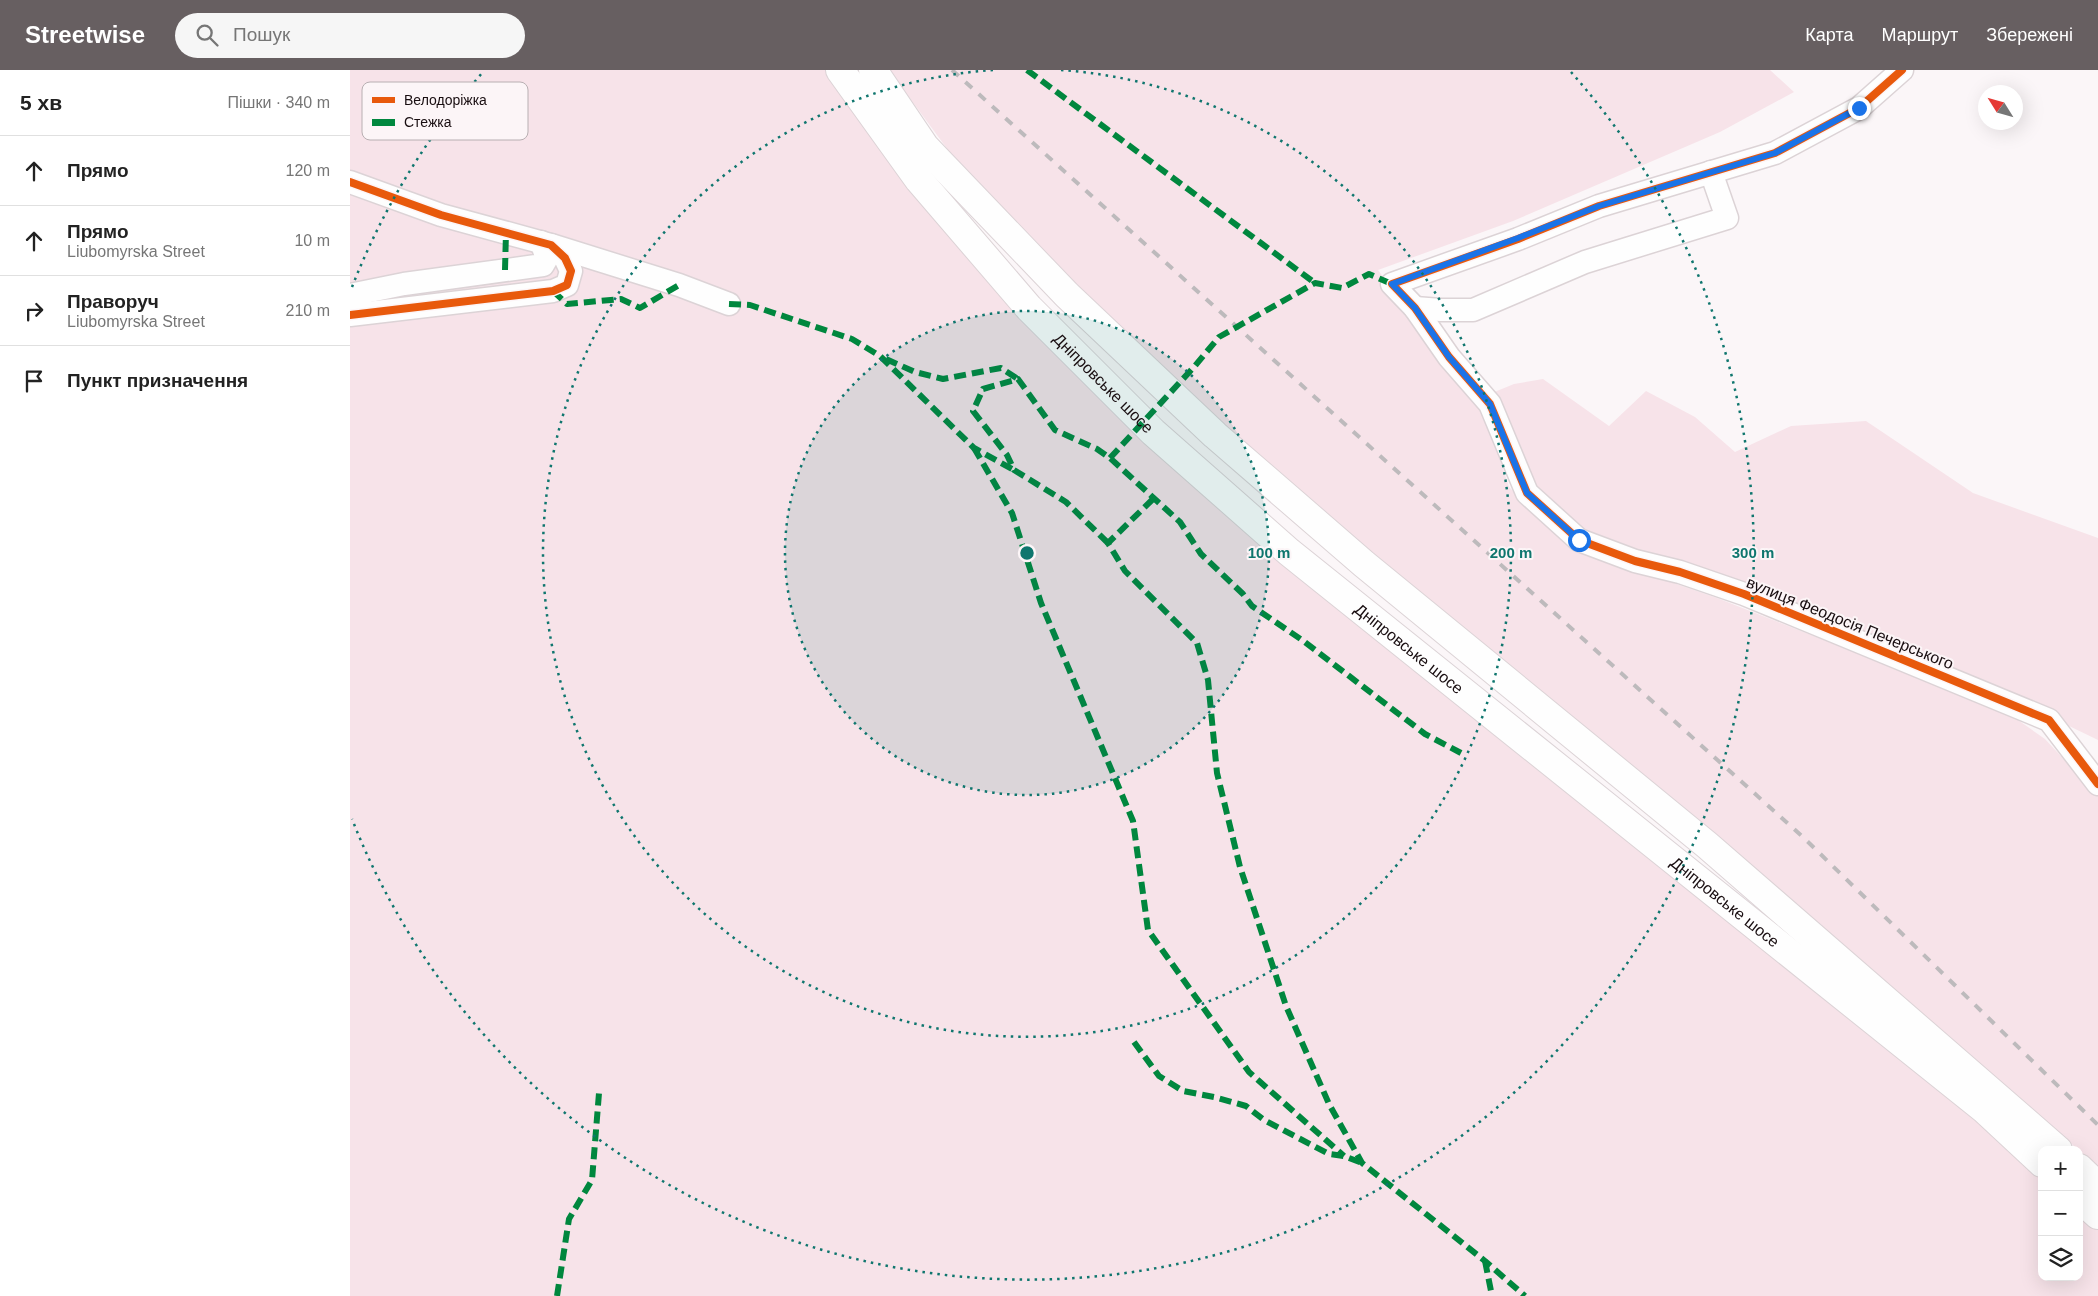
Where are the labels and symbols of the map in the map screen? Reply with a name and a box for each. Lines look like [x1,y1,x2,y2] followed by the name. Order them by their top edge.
[362,82,528,140] legend
[1978,85,2023,130] north arrow
[404,92,487,108] text: Велодоріжка
[1848,97,1871,120] route end
[404,114,452,130] text: Стежка
[1051,330,1157,436] street label: Дніпровське шосе
[1568,529,1591,552] route start
[1018,544,1036,562] centre of rings
[1248,544,1290,561] text: 100 m
[1490,544,1532,561] text: 200 m
[1732,544,1774,561] text: 300 m
[1744,574,1956,672] street label: вулиця Феодосія Печерського
[1352,600,1467,697] street label: Дніпровське шосе
[1668,853,1783,950] street label: Дніпровське шосе

